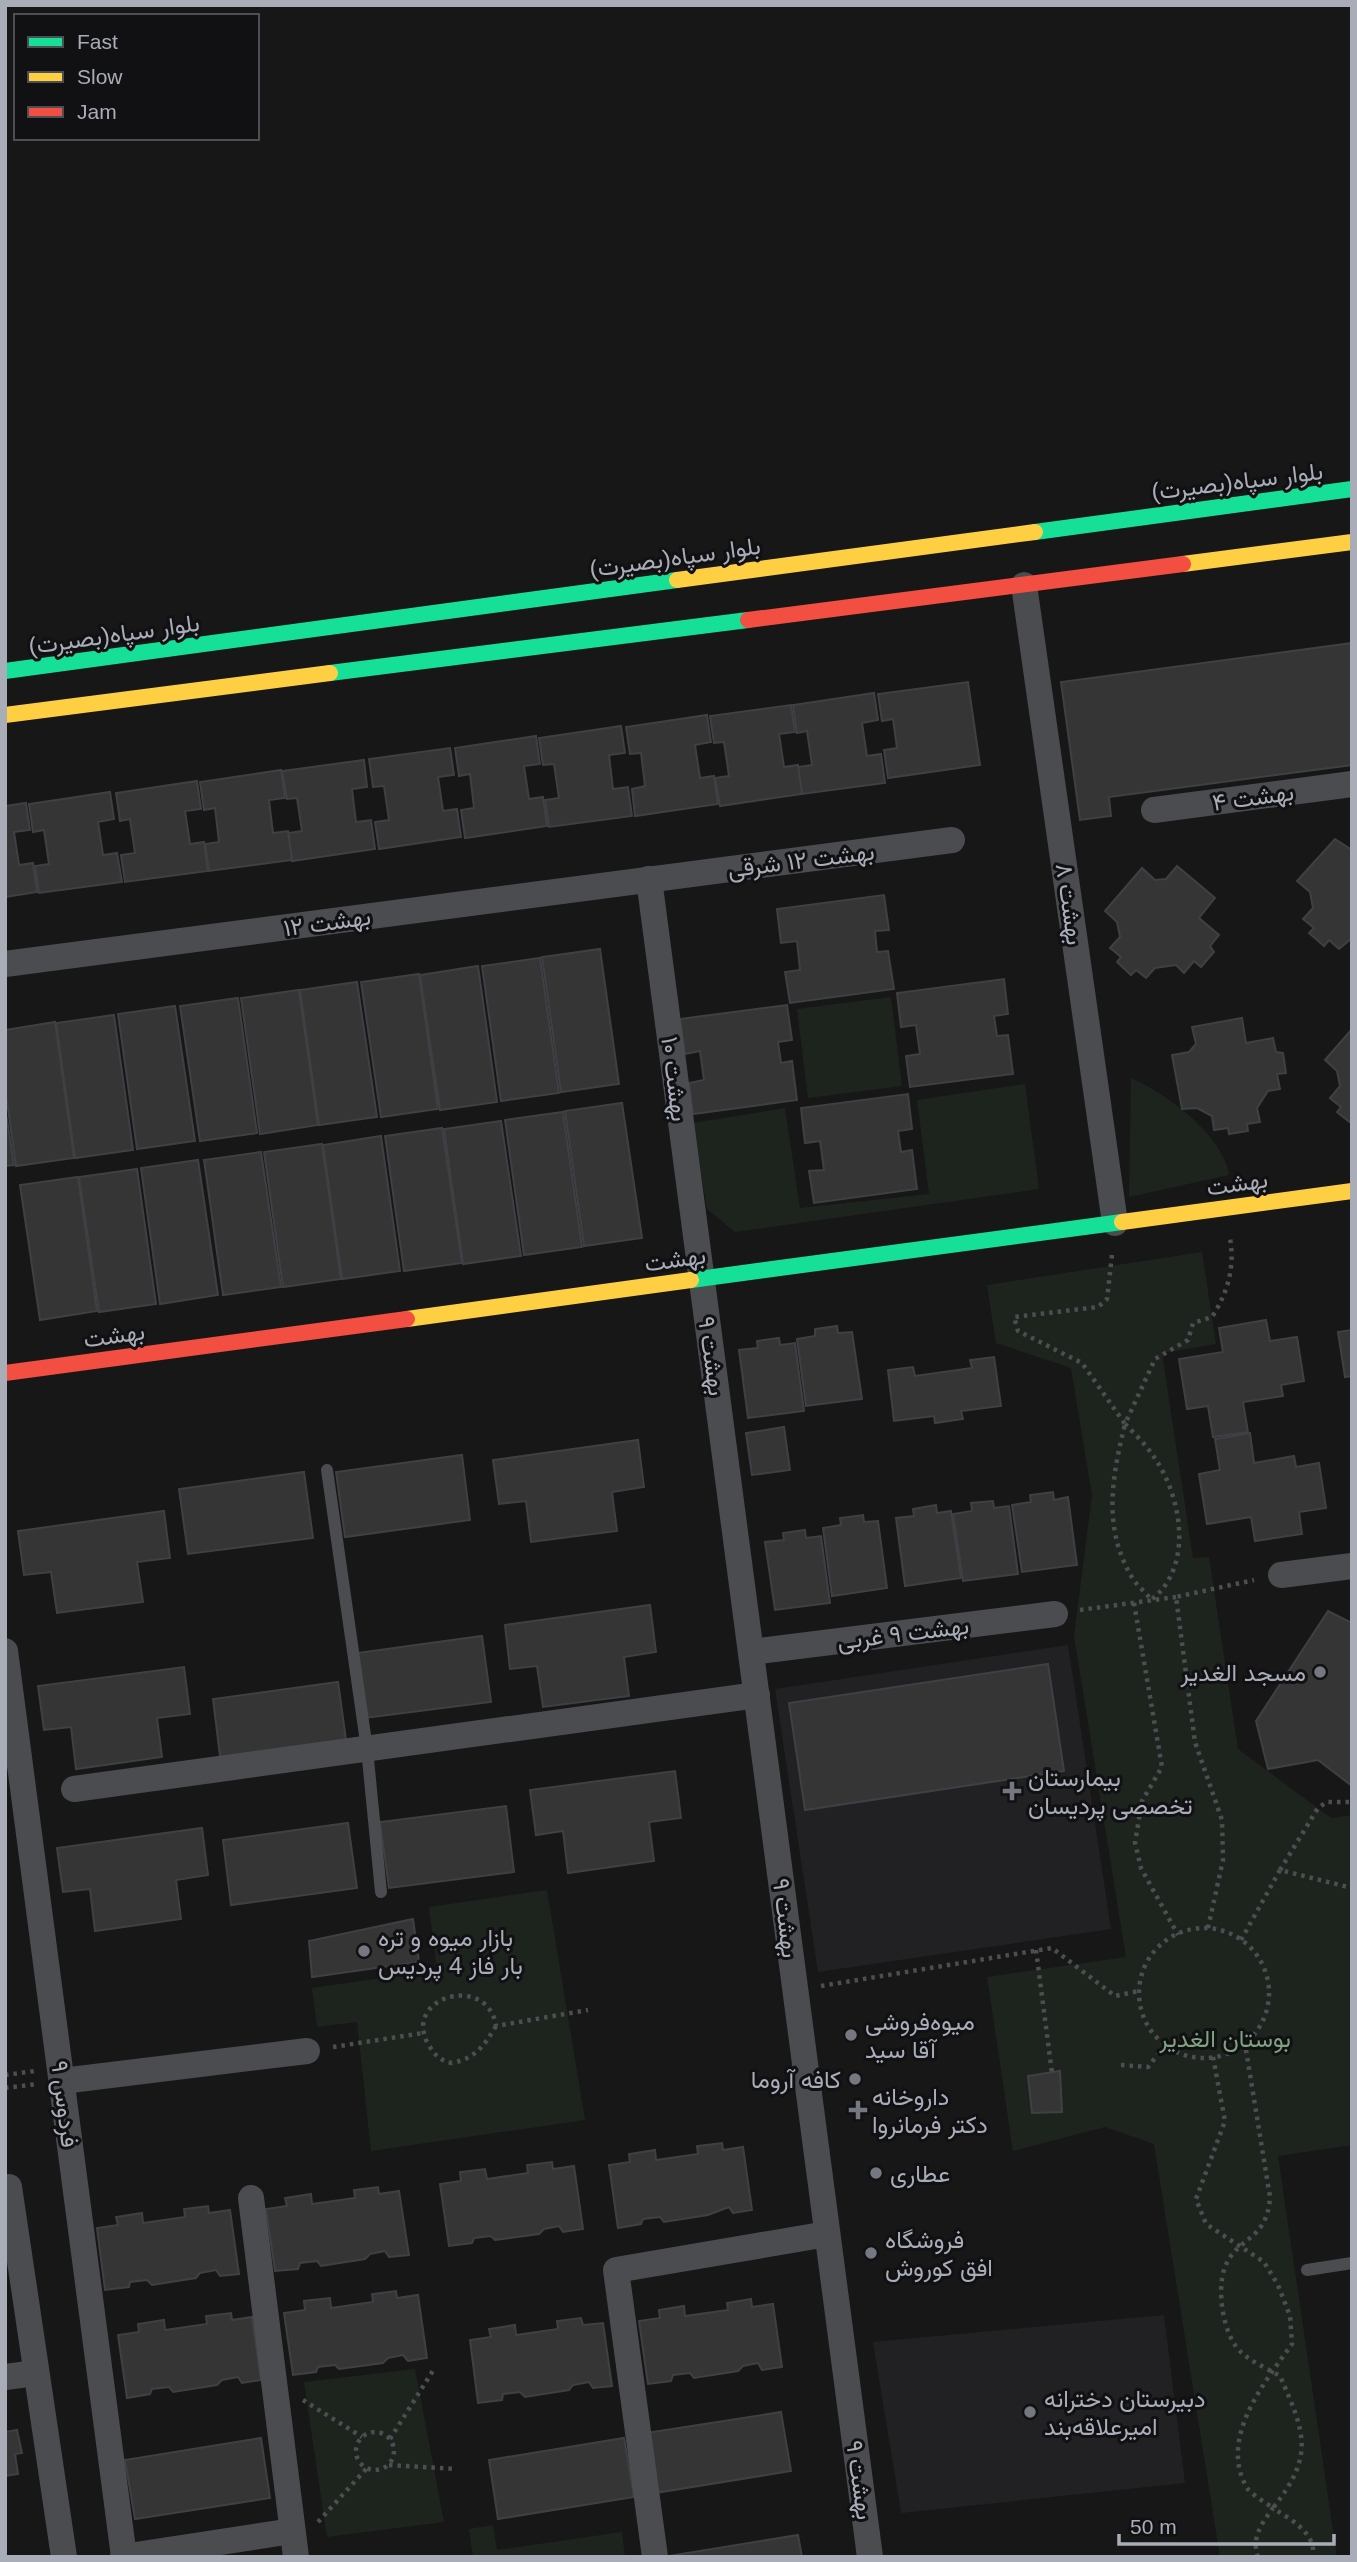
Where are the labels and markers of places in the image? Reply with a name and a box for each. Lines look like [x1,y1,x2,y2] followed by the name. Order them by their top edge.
[1180,1659,1306,1688] place label: مسجد الغدیر
[1312,1664,1328,1680] marker: مسجد الغدیر
[1028,1764,1193,1822] place label: بیمارستان تخصصی پردیسان
[1002,1781,1022,1801] marker: بیمارستان تخصصی پردیسان
[378,1924,523,1982] place label: بازار میوه و تره بار فاز 4 پردیس
[356,1943,372,1959] marker: بازار میوه و تره بار فاز 4 پردیس
[865,2008,975,2064] place label: میوه‌فروشی آقا سید
[843,2027,859,2043] marker: میوه‌فروشی آقا سید
[751,2066,841,2095] place label: کافه آروما
[847,2071,863,2087] marker: کافه آروما
[872,2083,988,2140] place label: داروخانه دکتر فرمانروا
[850,2102,866,2118] marker: داروخانه دکتر فرمانروا
[890,2160,950,2189] place label: عطاری
[868,2165,884,2181] marker: عطاری
[885,2226,993,2283] place label: فروشگاه افق کوروش
[863,2245,879,2261] marker: فروشگاه افق کوروش
[1044,2385,1205,2442] place label: دبیرستان دخترانه امیرعلاقه‌بند
[1022,2404,1038,2420] marker: دبیرستان دخترانه امیرعلاقه‌بند

